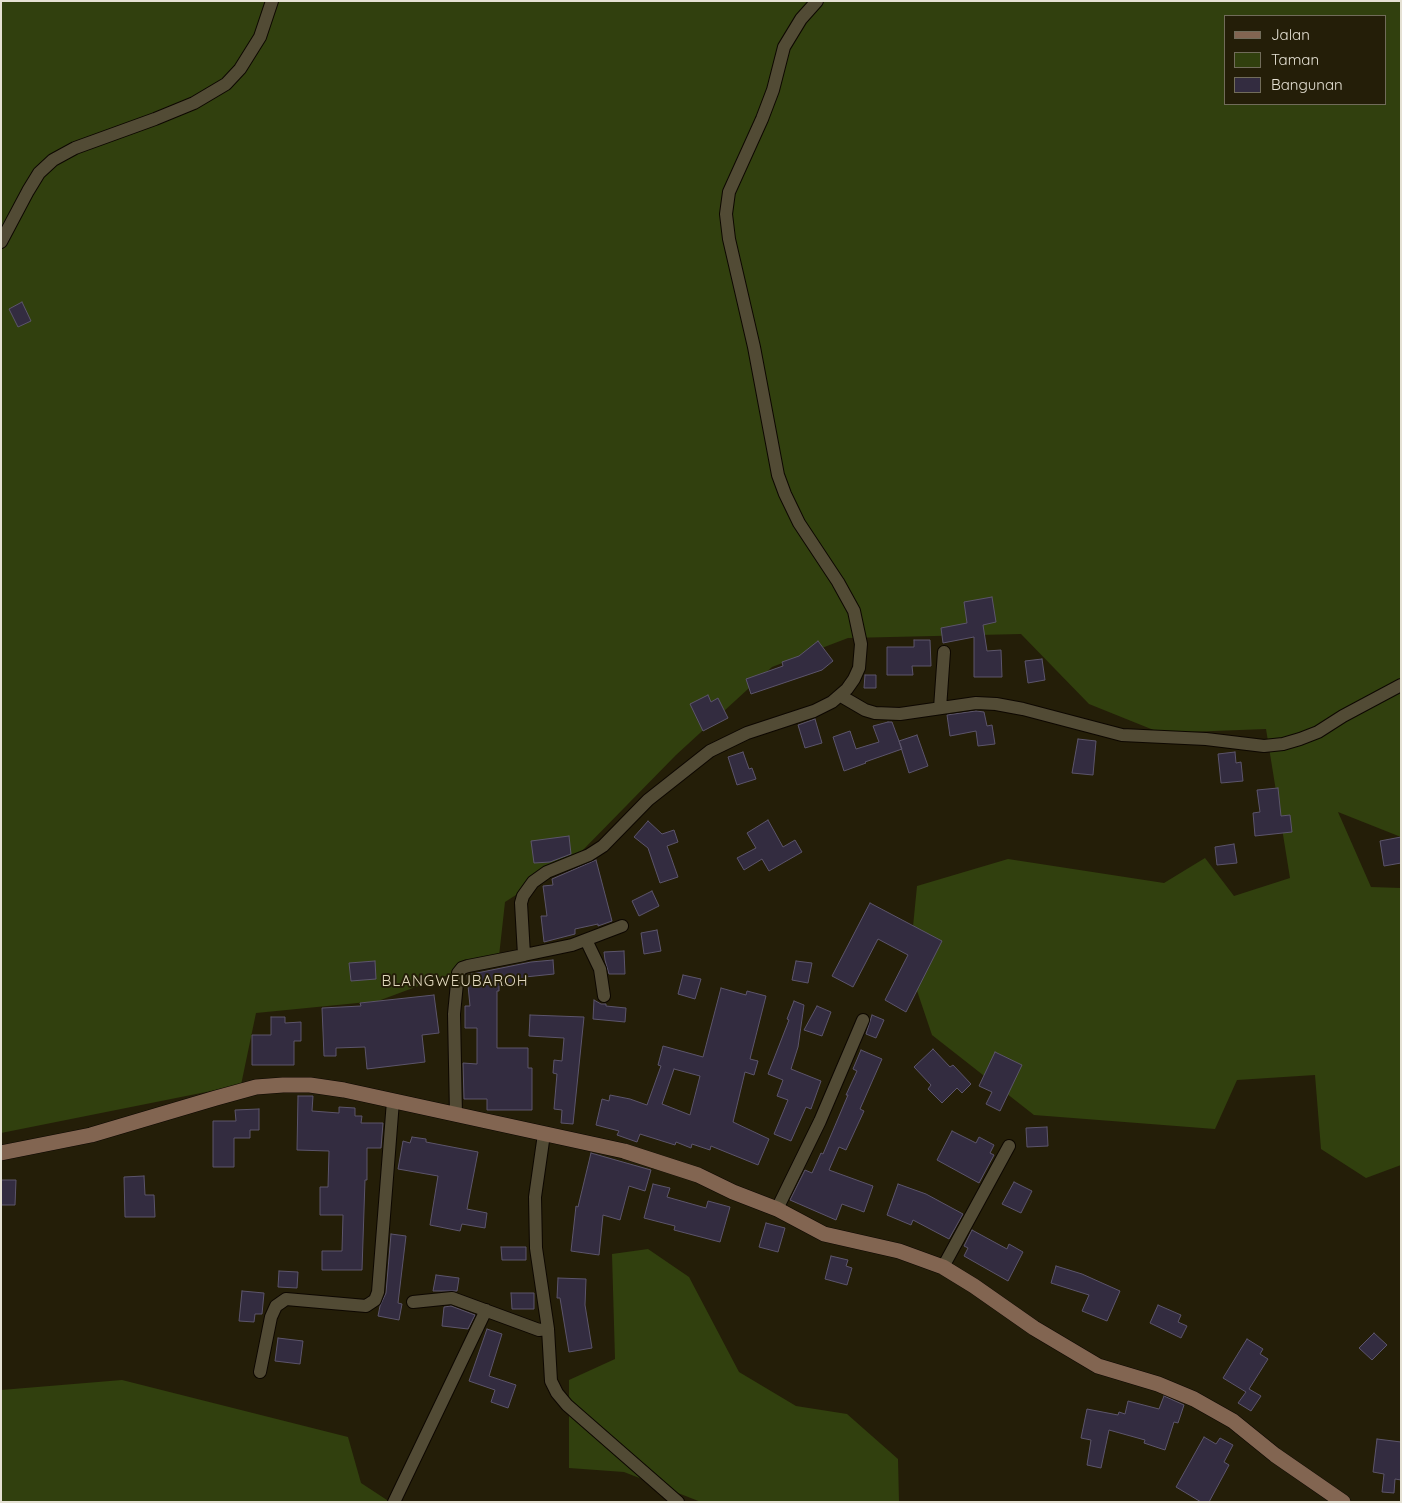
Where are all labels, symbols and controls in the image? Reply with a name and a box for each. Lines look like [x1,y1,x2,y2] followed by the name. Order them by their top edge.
[1224,15,1387,105] legend
[1271,25,1310,44] text: Jalan
[1271,50,1319,69] text: Taman
[1271,75,1343,94] text: Bangunan
[380,972,530,990] district label: BLANGWEUBAROH

